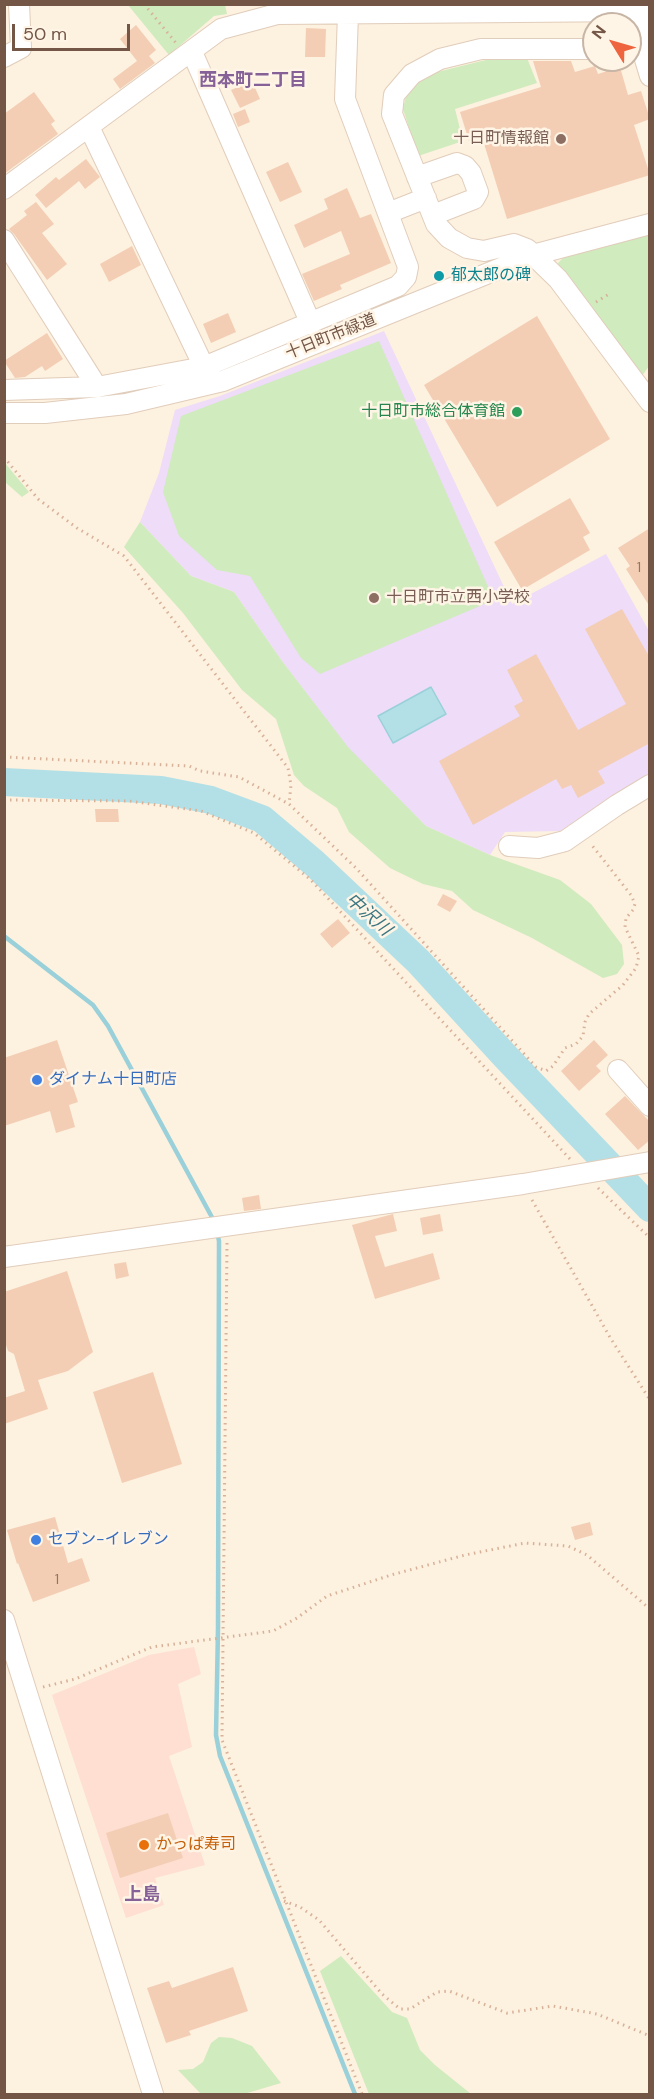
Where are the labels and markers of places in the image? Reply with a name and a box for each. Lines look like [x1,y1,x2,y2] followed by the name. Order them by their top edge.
[453,129,549,149] place label: 十日町情報館
[554,132,568,146] marker: 十日町情報館
[451,266,531,286] place label: 郁太郎の碑
[432,269,446,283] marker: 郁太郎の碑
[361,402,505,422] place label: 十日町市総合体育館
[510,405,524,419] marker: 十日町市総合体育館
[386,588,530,608] place label: 十日町市立西小学校
[367,591,381,605] marker: 十日町市立西小学校
[49,1070,177,1090] place label: ダイナム十日町店
[30,1073,44,1087] marker: ダイナム十日町店
[48,1530,169,1550] place label: セブン-イレブン
[29,1533,43,1547] marker: セブン-イレブン
[156,1835,236,1855] place label: かっぱ寿司
[137,1838,151,1852] marker: かっぱ寿司

